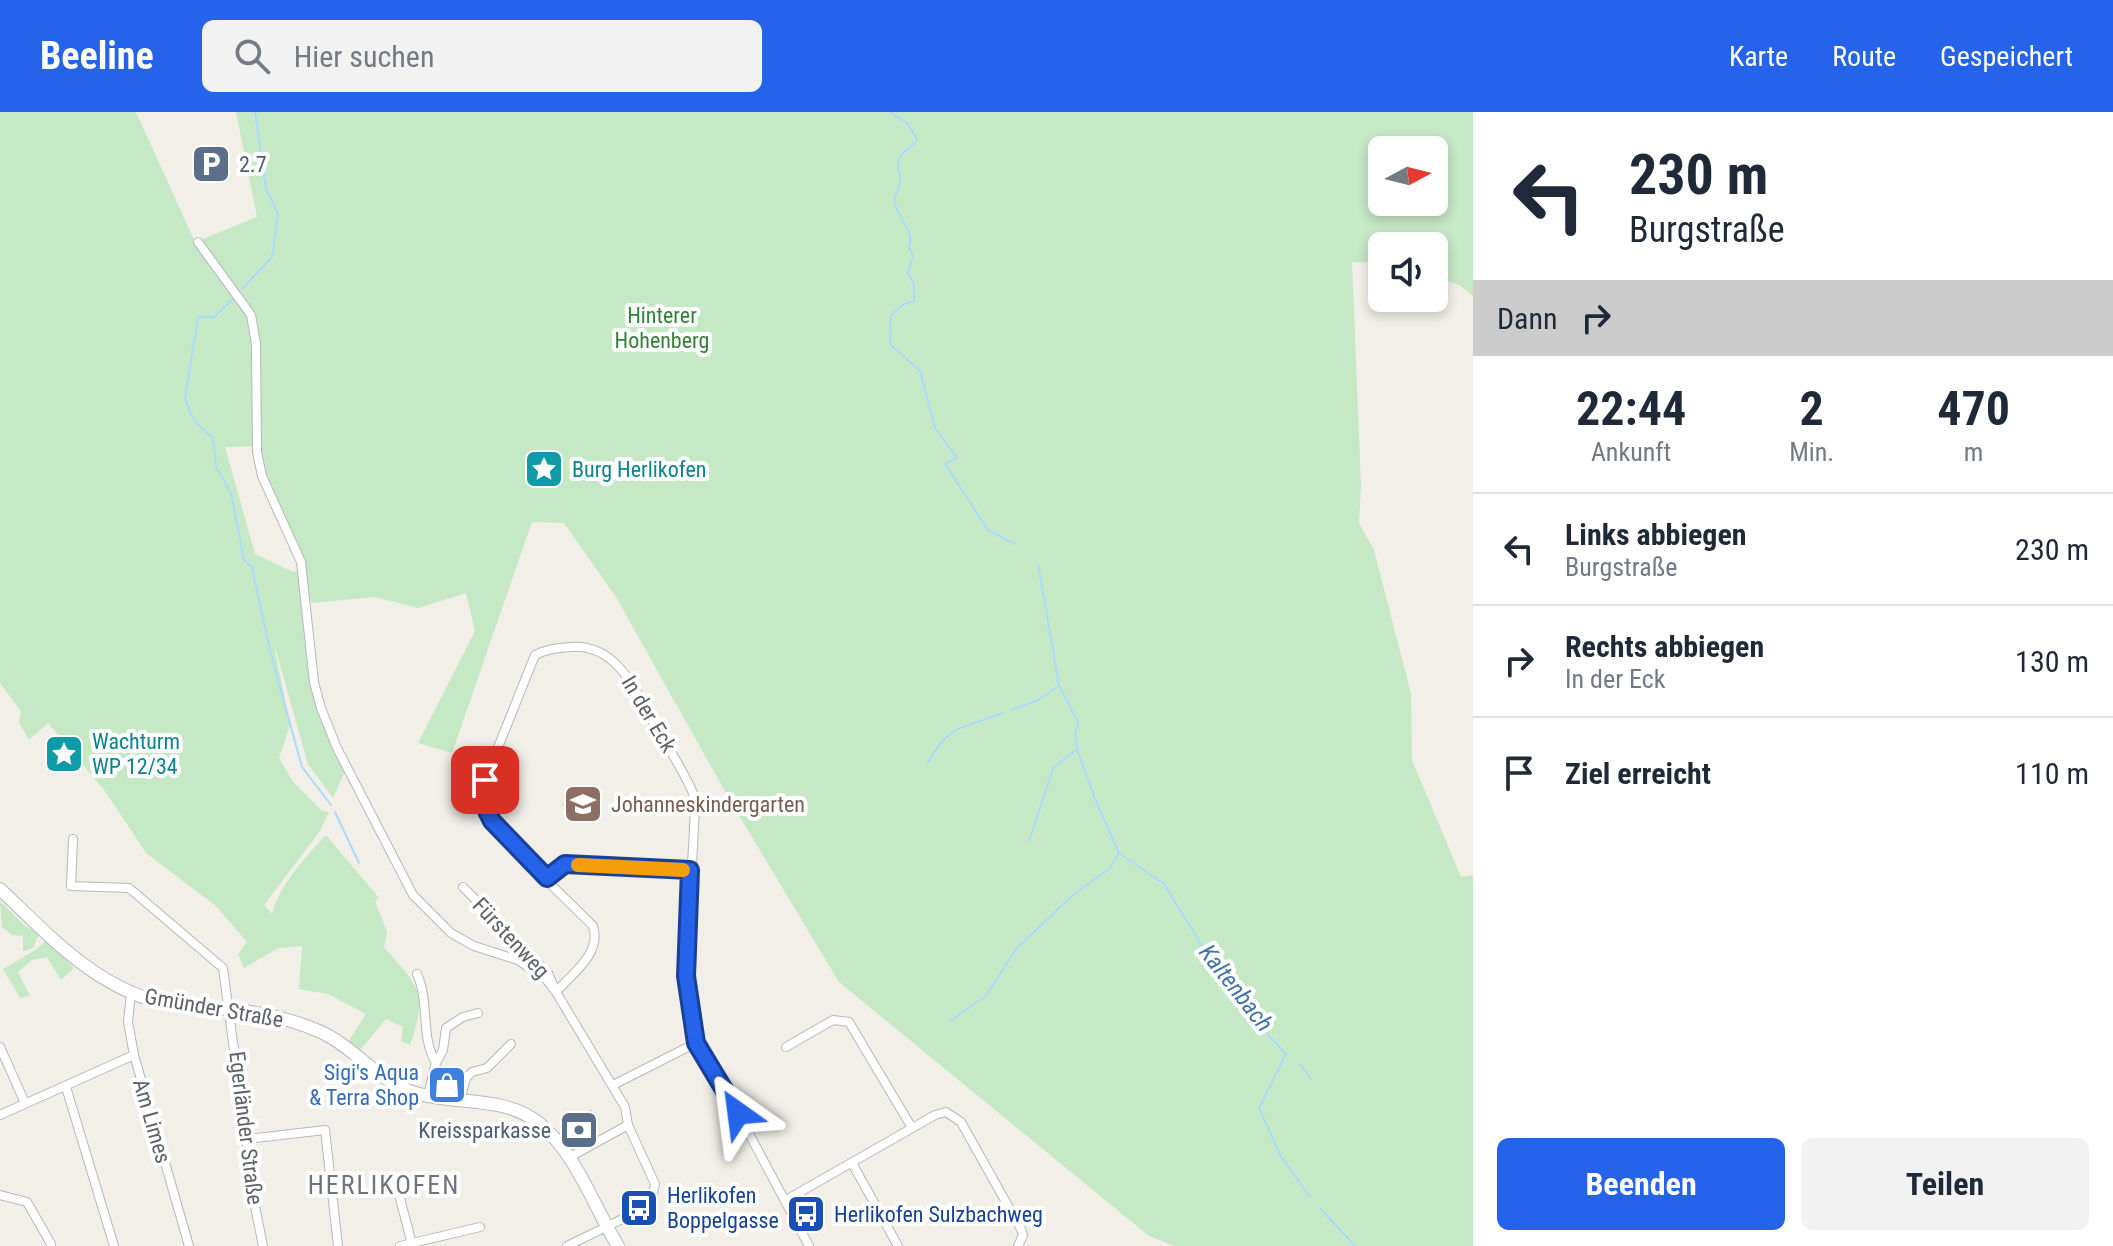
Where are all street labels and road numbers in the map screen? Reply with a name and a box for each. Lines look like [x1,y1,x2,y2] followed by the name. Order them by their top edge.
[616,671,682,757] street label: In der Eck
[468,893,554,983] street label: Fürstenweg
[143,984,285,1032] street label: Gmünder Straße
[224,1050,268,1206] street label: Egerländer Straße
[128,1076,176,1166] street label: Am Limes

